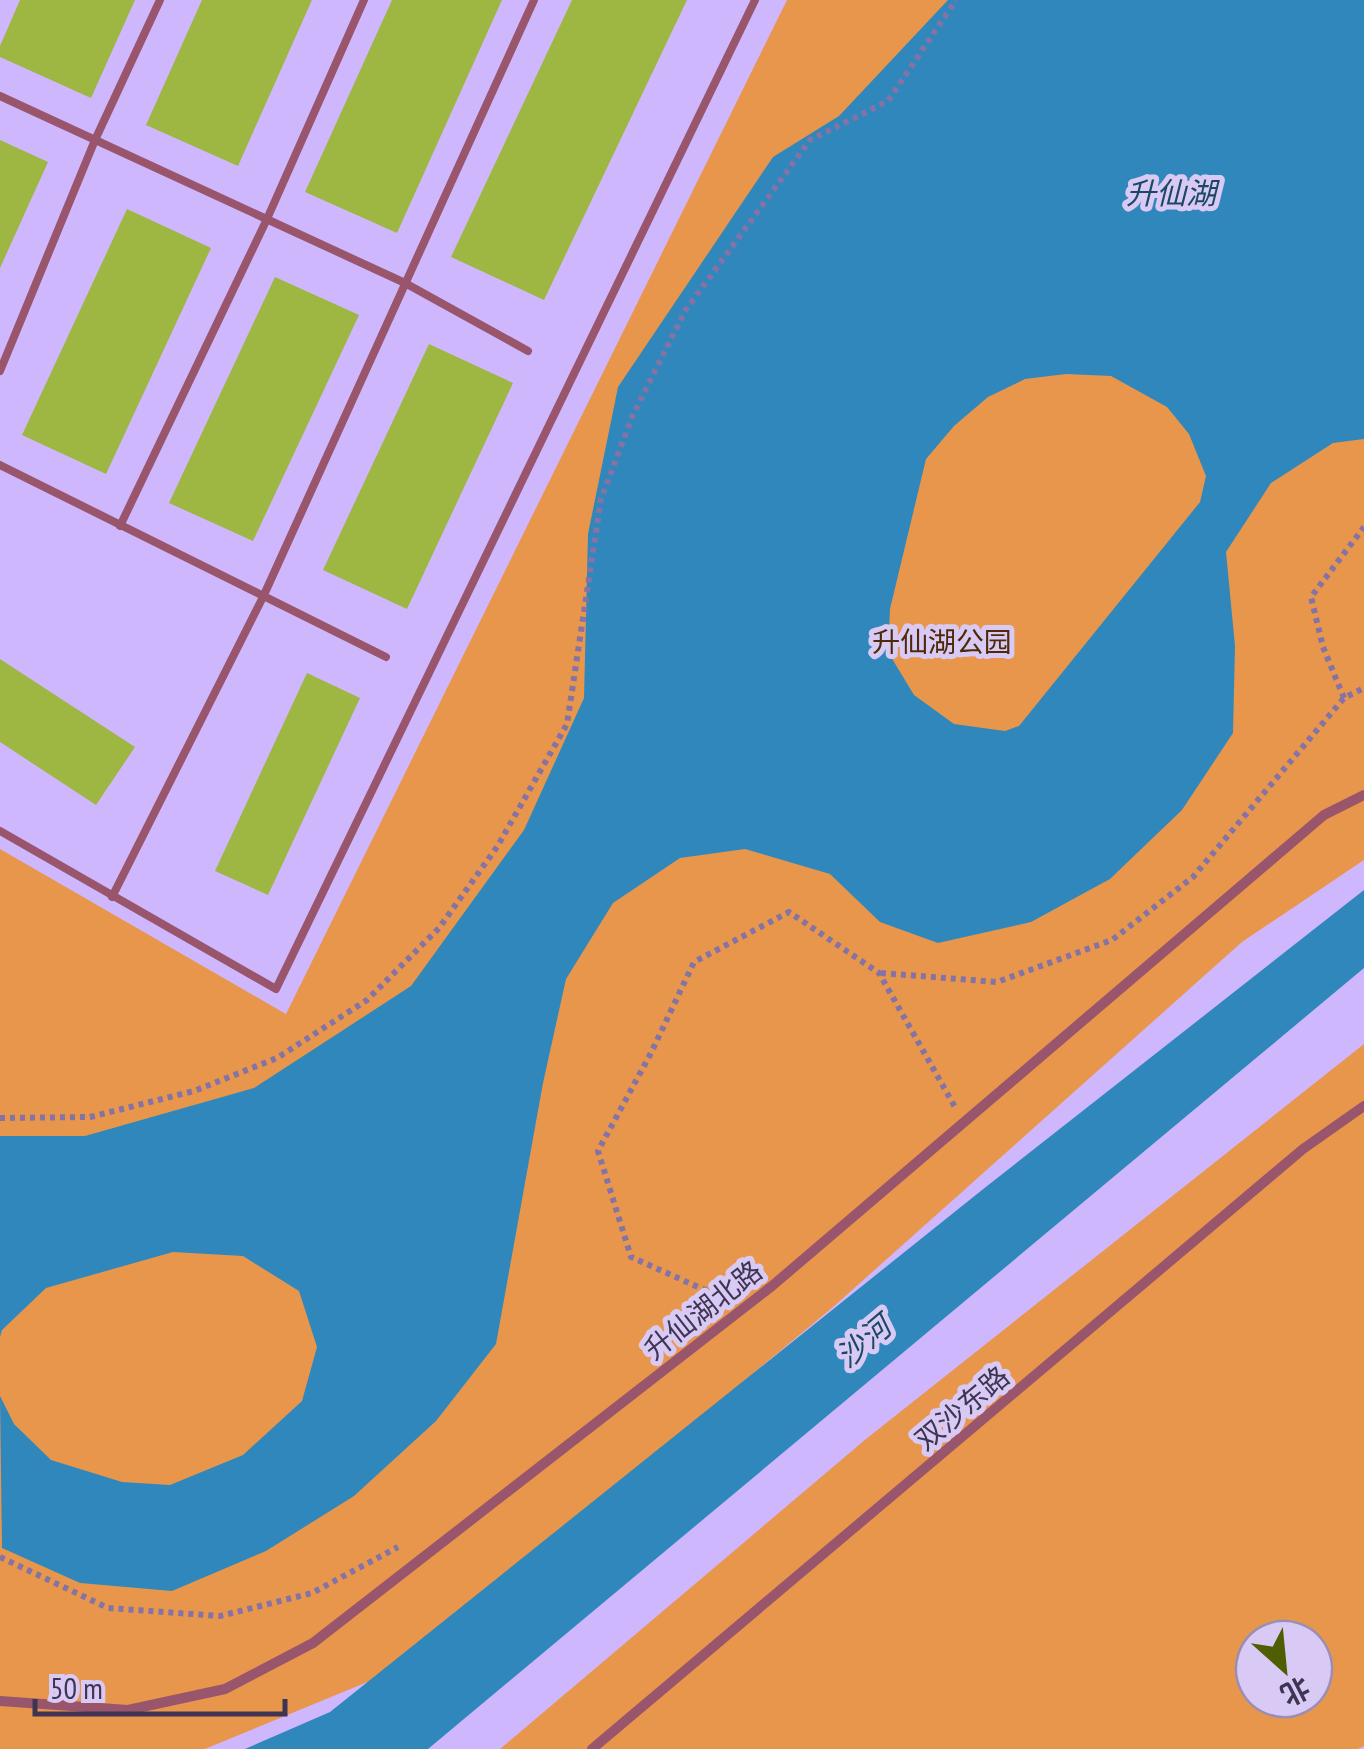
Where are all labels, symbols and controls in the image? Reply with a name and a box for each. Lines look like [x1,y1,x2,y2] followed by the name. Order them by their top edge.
[1126,173,1220,212] water label: 升仙湖
[872,623,1012,660] park label: 升仙湖公园
[636,1252,769,1367] street label: 升仙湖北路
[828,1303,902,1375] water label: 沙河
[907,1357,1016,1458] street label: 双沙东路
[1234,1619,1334,1719] north arrow
[35,1654,285,1716] scale bar
[50,1668,103,1707] text: 50 m
[1275,1669,1316,1715] text: 北

